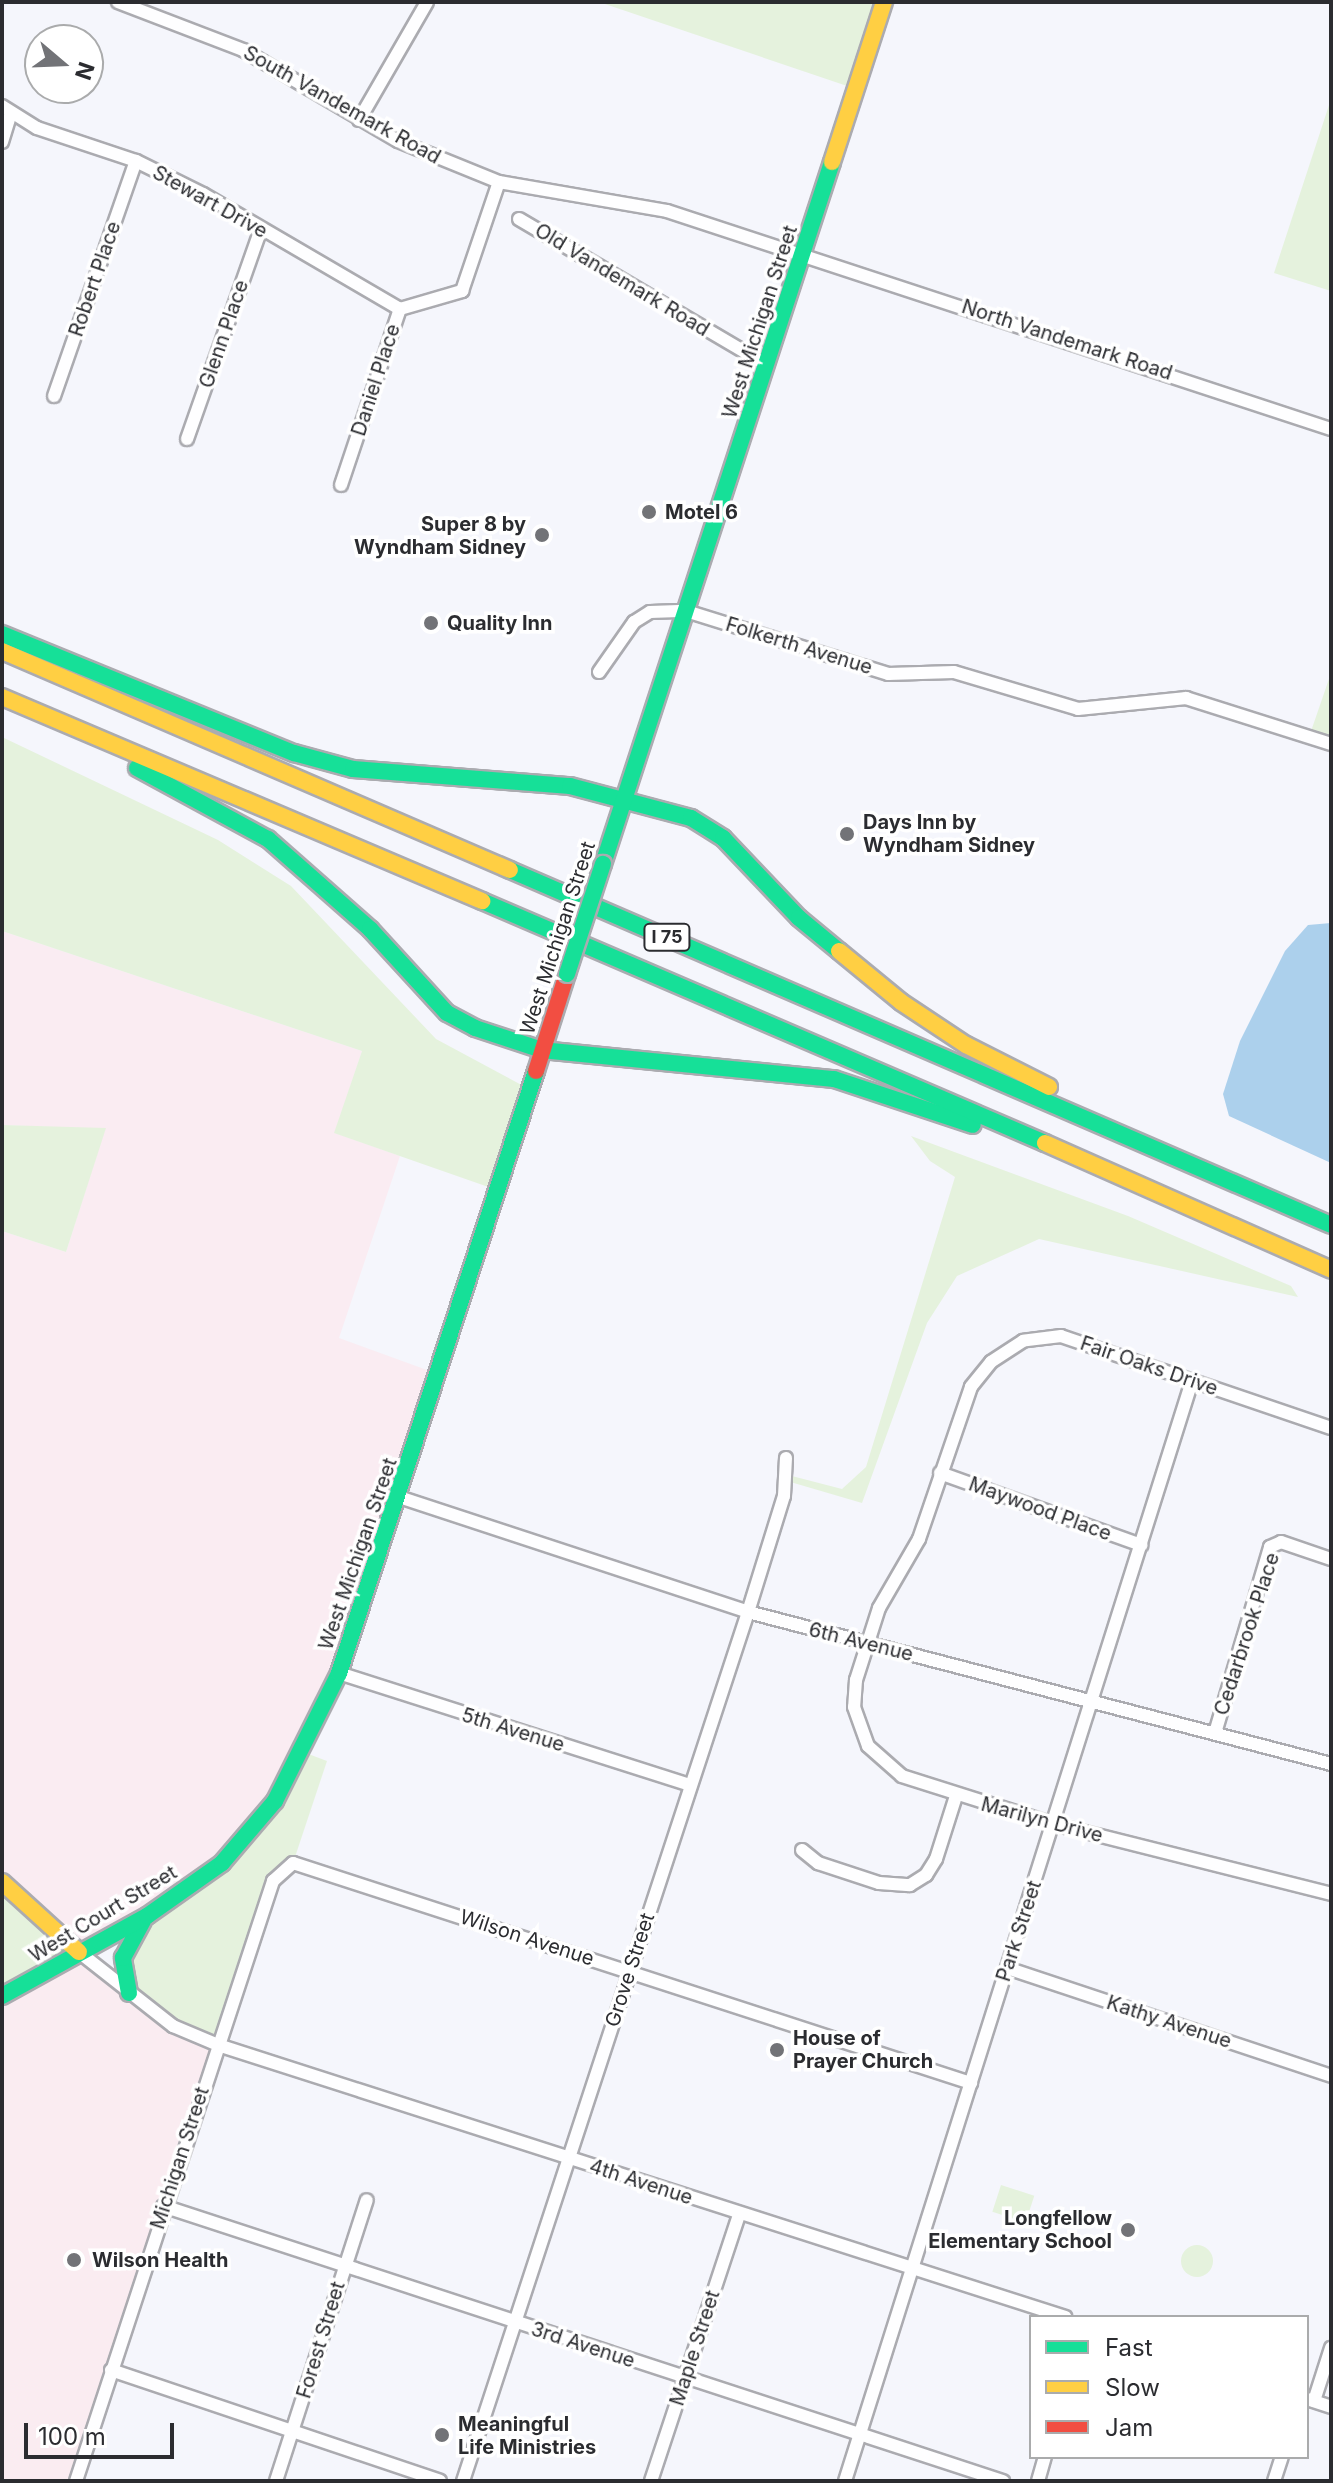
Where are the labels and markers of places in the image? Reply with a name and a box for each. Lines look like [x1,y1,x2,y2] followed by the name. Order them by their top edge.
[665,500,738,524] place label: Motel 6
[640,503,658,521] marker: Motel 6
[354,512,526,559] place label: Super 8 by Wyndham Sidney
[533,526,551,544] marker: Super 8 by Wyndham Sidney
[447,611,552,635] place label: Quality Inn
[422,614,440,632] marker: Quality Inn
[863,810,1035,857] place label: Days Inn by Wyndham Sidney
[838,825,856,843] marker: Days Inn by Wyndham Sidney
[793,2026,933,2073] place label: House of Prayer Church
[768,2041,786,2059] marker: House of Prayer Church
[928,2206,1112,2253] place label: Longfellow Elementary School
[1119,2221,1137,2239] marker: Longfellow Elementary School
[92,2248,228,2272] place label: Wilson Health
[63,2249,85,2271] marker: Wilson Health
[458,2412,596,2459] place label: Meaningful Life Ministries
[433,2426,451,2444] marker: Meaningful Life Ministries

